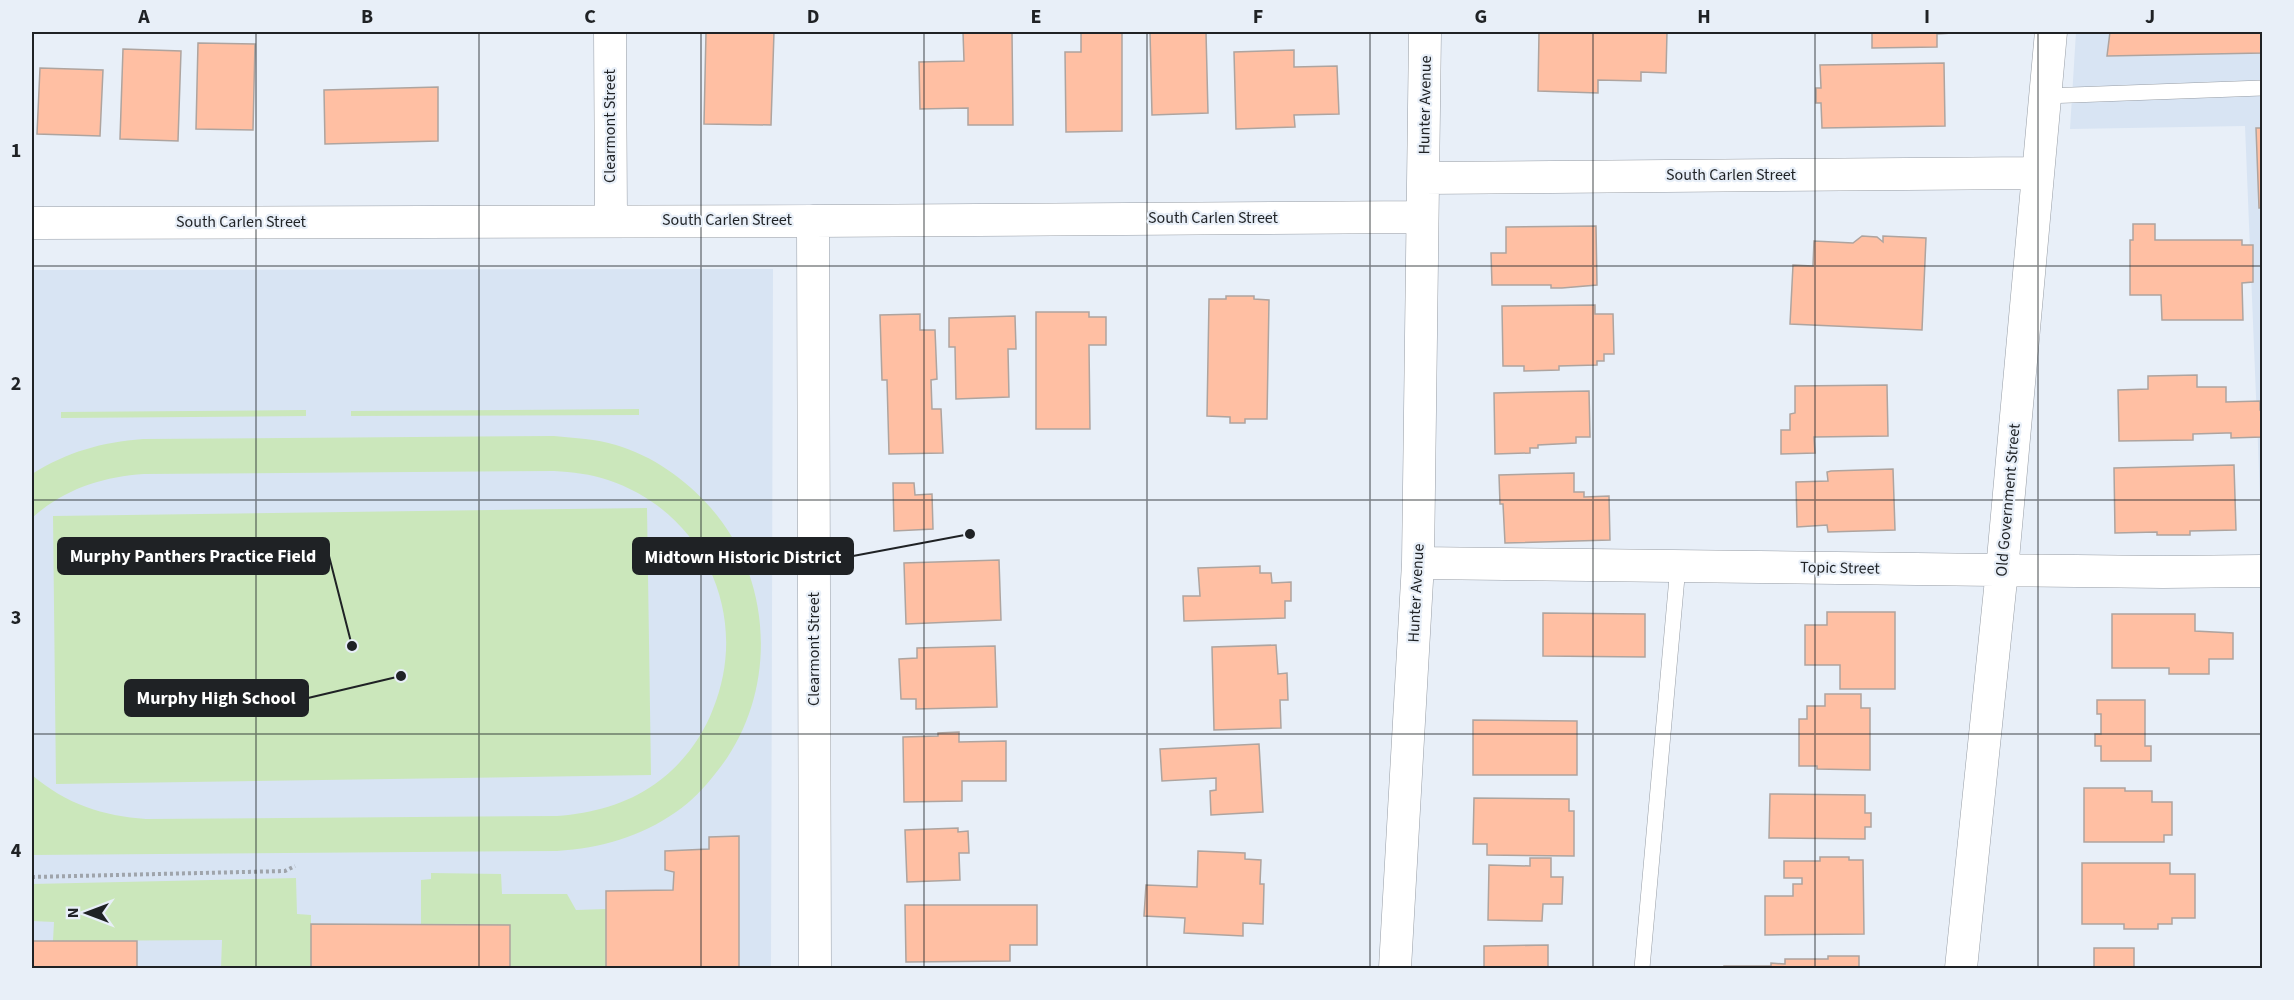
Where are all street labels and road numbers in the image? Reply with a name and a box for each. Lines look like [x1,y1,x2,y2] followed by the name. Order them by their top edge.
[1413,55,1437,155] street label: Hunter Avenue
[599,68,621,183] street label: Clearmont Street
[1666,164,1797,186] street label: South Carlen Street
[1148,207,1279,229] street label: South Carlen Street
[662,209,793,231] street label: South Carlen Street
[176,211,307,233] street label: South Carlen Street
[1990,422,2026,577] street label: Old Government Street
[1402,543,1430,643] street label: Hunter Avenue
[1800,556,1881,580] street label: Topic Street
[803,591,825,706] street label: Clearmont Street

